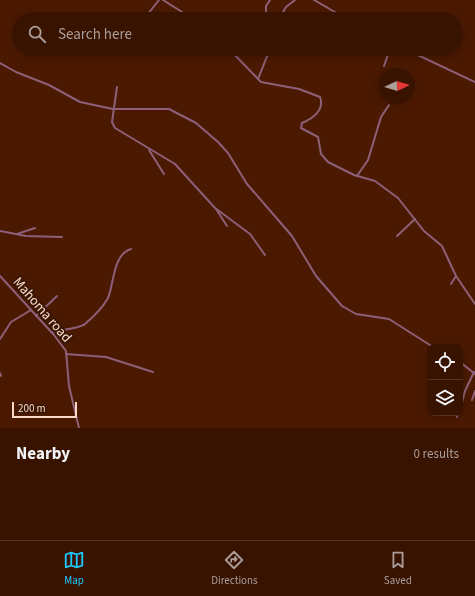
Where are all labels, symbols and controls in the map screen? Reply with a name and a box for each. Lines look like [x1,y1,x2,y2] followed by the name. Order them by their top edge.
[12,12,463,56] search box
[26,23,48,45] icon: search
[58,24,132,45] text: Search here
[379,68,415,104] north arrow
[8,273,76,347] street label: Mahoma road
[427,344,463,416] map controls
[427,344,463,380] button: locate
[427,380,463,416] button: layers
[12,400,77,419] scale bar
[18,401,46,416] text: 200 m
[16,442,70,466] text: Nearby
[414,445,459,463] text: 0 results
[63,549,85,588] tab: Map
[211,549,258,588] tab: Directions
[384,549,412,588] tab: Saved

